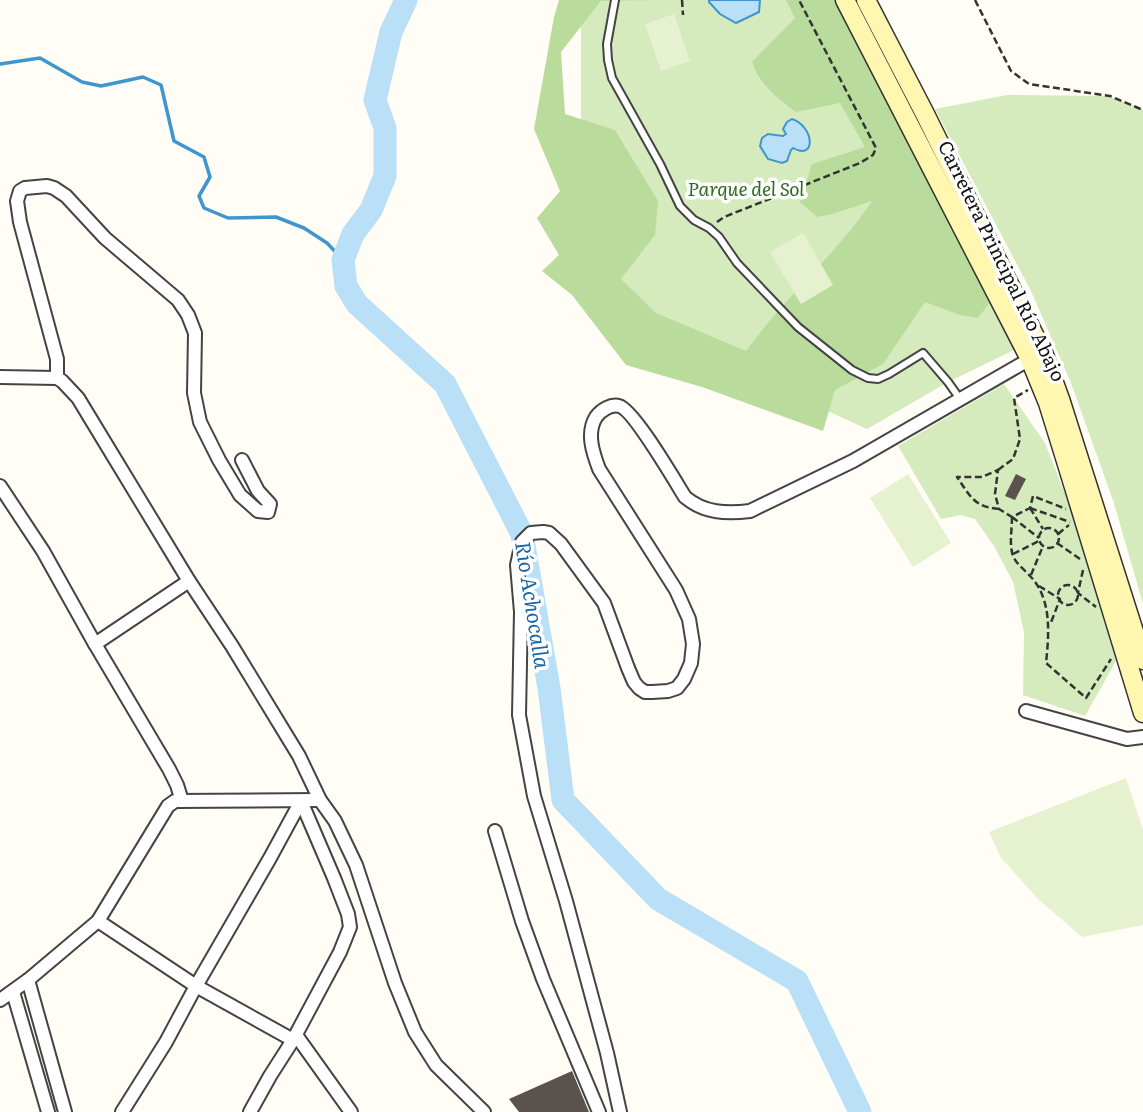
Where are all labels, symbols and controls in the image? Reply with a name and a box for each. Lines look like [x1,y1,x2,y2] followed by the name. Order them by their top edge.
[932,135,1074,386] street label: Carretera Principal Río Abajo
[688,174,805,202] park label: Parque del Sol
[509,539,560,670] water label: Río Achocalla

